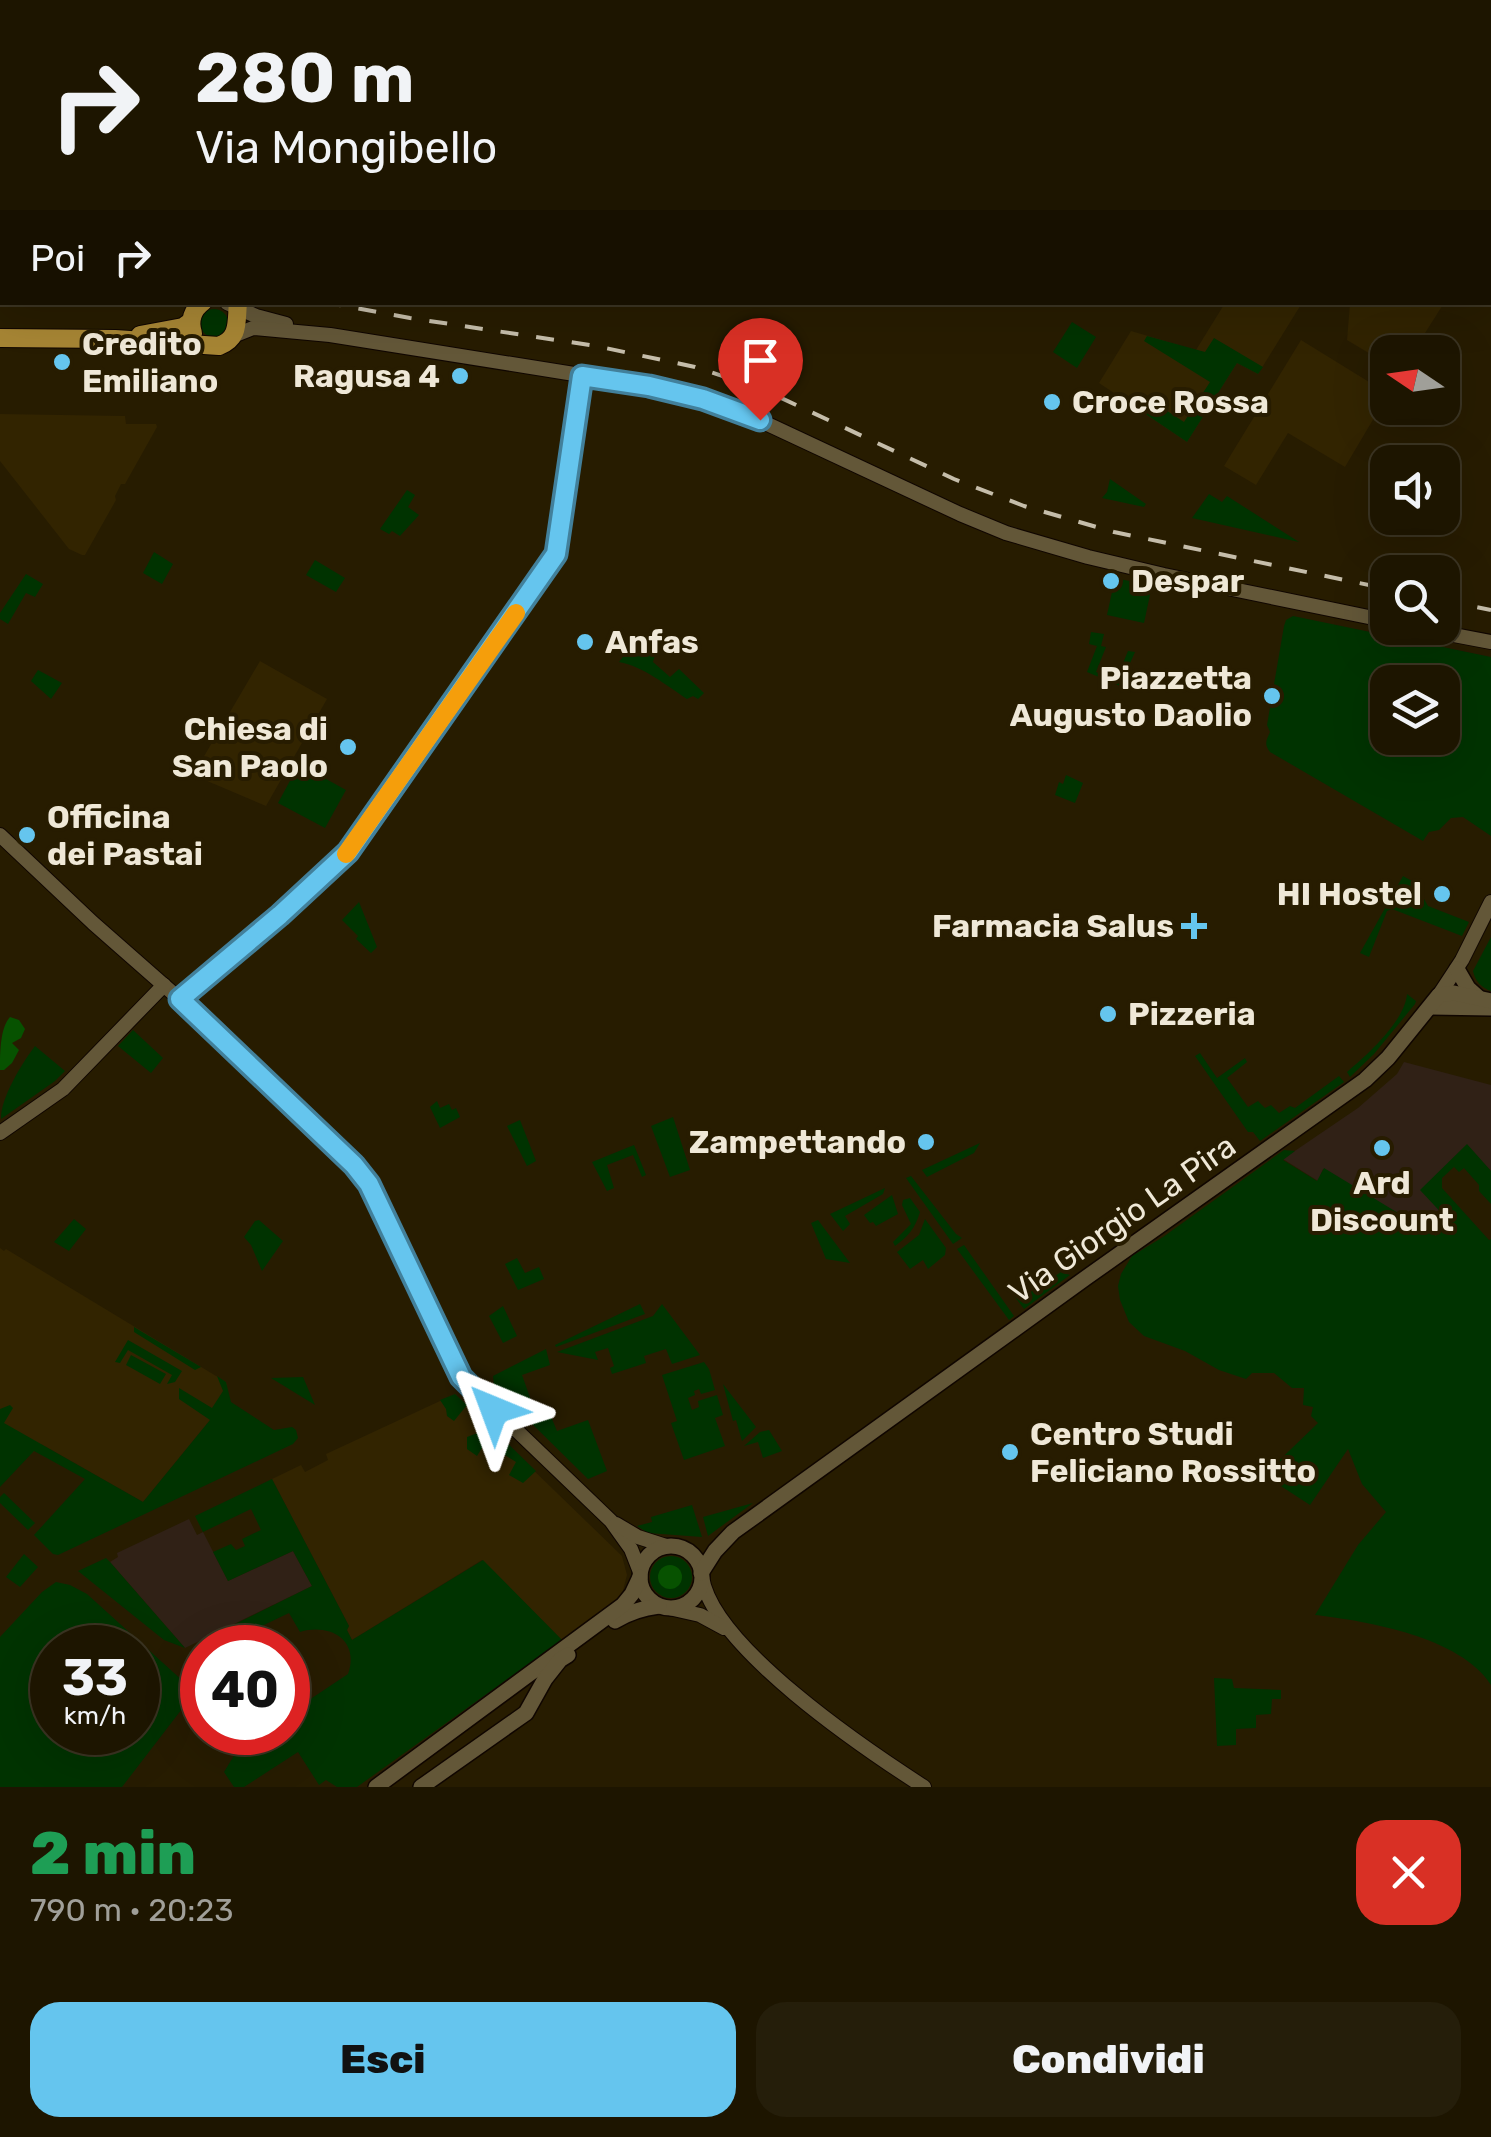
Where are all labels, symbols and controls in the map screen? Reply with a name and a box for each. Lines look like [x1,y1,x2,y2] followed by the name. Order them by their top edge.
[195,37,415,120] text: 280 m
[30,40,160,170] icon: right
[195,121,497,174] text: Via Mongibello
[105,230,160,285] icon: right
[30,235,85,281] text: Poi
[718,318,803,421] pin
[82,325,218,400] place label: Credito Emiliano
[733,333,788,388] icon: arrive
[1370,335,1460,425] north arrow
[1370,335,1460,755] map controls
[51,351,73,373] marker: Credito Emiliano
[293,357,440,395] place label: Ragusa 4
[449,365,471,387] marker: Ragusa 4
[1072,383,1269,421] place label: Croce Rossa
[1041,391,1063,413] marker: Croce Rossa
[1370,445,1460,535] button: sound
[1370,555,1460,645] button: search
[1131,562,1245,600] place label: Despar
[1100,570,1122,592] marker: Despar
[605,623,699,661] place label: Anfas
[574,631,596,653] marker: Anfas
[1010,659,1252,734] place label: Piazzetta Augusto Daolio
[1370,665,1460,755] button: layers
[1261,685,1283,707] marker: Piazzetta Augusto Daolio
[172,710,328,785] place label: Chiesa di San Paolo
[337,736,359,758] marker: Chiesa di San Paolo
[47,798,203,873] place label: Officina dei Pastai
[16,824,38,846] marker: Officina dei Pastai
[1277,875,1422,913] place label: HI Hostel
[1431,883,1453,905] marker: HI Hostel
[932,907,1174,945] place label: Farmacia Salus
[1183,915,1205,937] marker: Farmacia Salus
[1128,995,1256,1033] place label: Pizzeria
[1097,1003,1119,1025] marker: Pizzeria
[689,1123,906,1161] place label: Zampettando
[1001,1127,1243,1311] street label: Via Giorgio La Pira
[915,1131,937,1153] marker: Zampettando
[1371,1137,1393,1159] marker: Ard Discount
[1310,1164,1454,1239] place label: Ard Discount
[442,1358,546,1462] position arrow
[1030,1415,1316,1490] place label: Centro Studi Feliciano Rossitto
[999,1441,1021,1463] marker: Centro Studi Feliciano Rossitto
[180,1625,310,1755] speed limit sign: 40
[62,1648,128,1708] text: 33
[64,1701,126,1730] text: km/h
[30,1818,196,1889] text: 2 min
[1356,1820,1461,1925] button: close
[30,1891,234,1929] text: 790 m · 20:23
[30,2002,736,2117] button: Esci
[756,2002,1461,2117] button: Condividi

